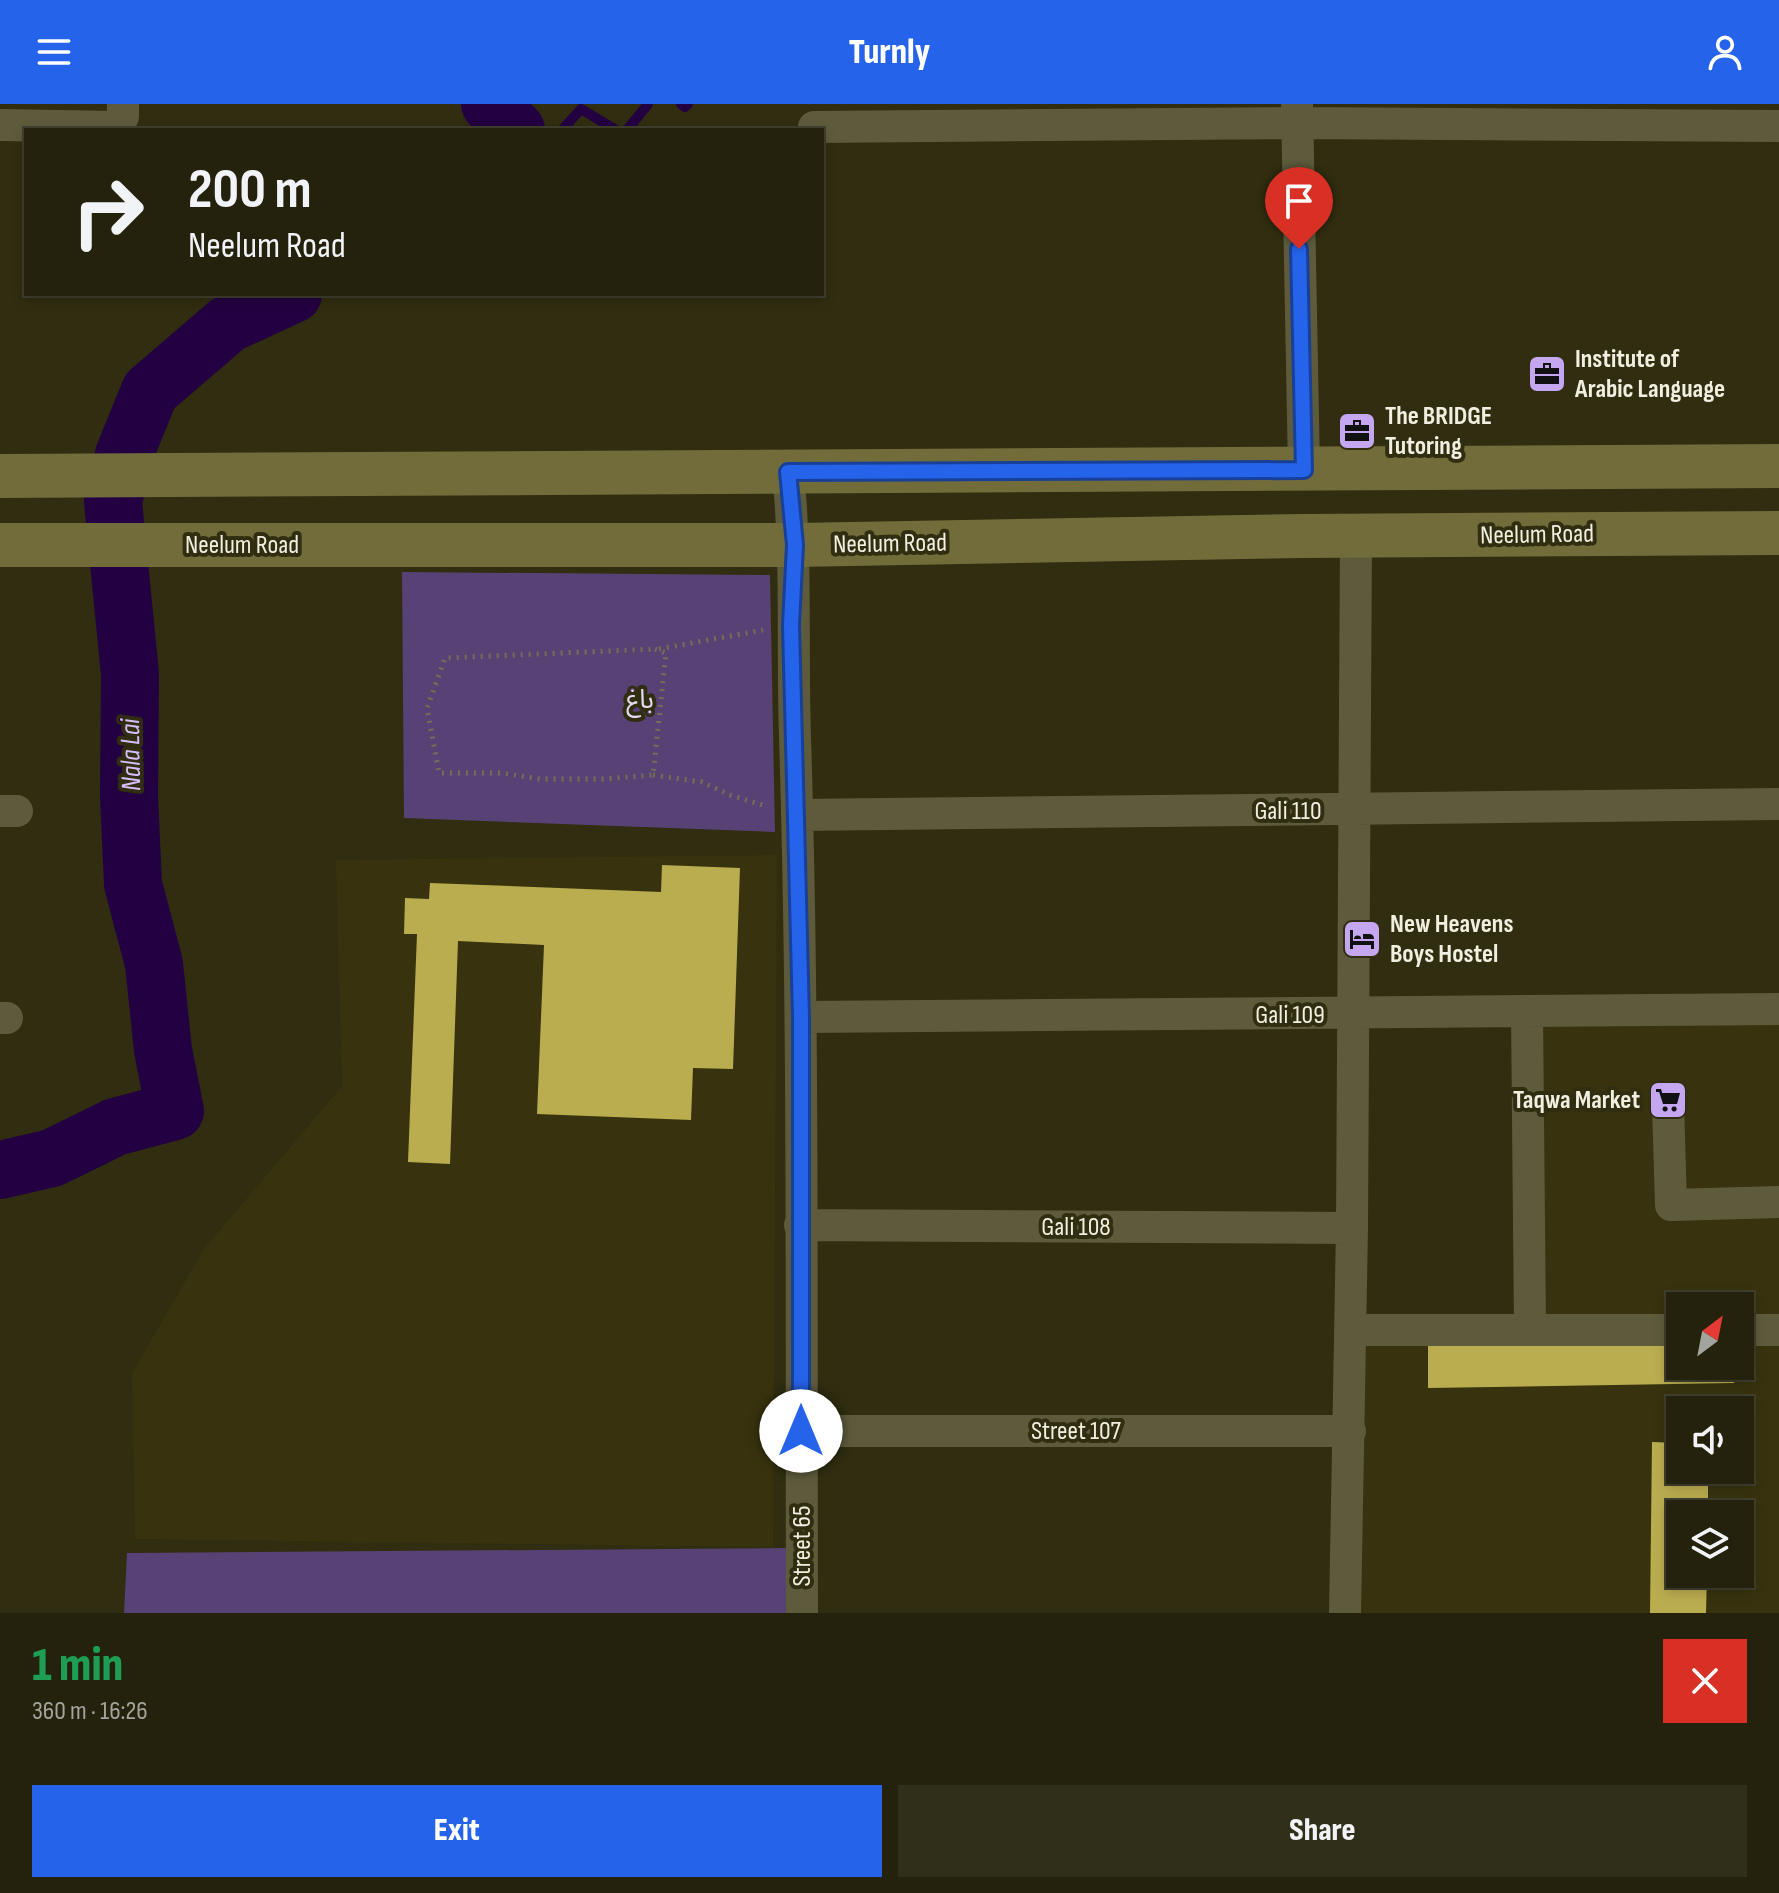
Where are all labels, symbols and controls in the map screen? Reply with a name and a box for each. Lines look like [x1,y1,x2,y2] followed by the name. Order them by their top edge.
[32,30,76,74] icon: menu
[1703,30,1747,74] icon: person
[849,31,930,74] text: Turnly
[188,157,312,224] text: 200 m
[56,160,160,264] icon: right
[1265,167,1333,249] pin
[1277,179,1321,223] icon: arrive
[188,225,346,268] text: Neelum Road
[1574,344,1725,405] place label: Institute of Arabic Language
[1526,353,1568,395] office icon: Institute of Arabic Language
[1385,401,1492,462] place label: The BRIDGE Tutoring
[1336,410,1378,452] office icon: The BRIDGE Tutoring
[1480,519,1594,551] street label: Neelum Road
[833,528,947,560] street label: Neelum Road
[185,530,299,561] street label: Neelum Road
[626,685,654,718] park label: باغ
[114,718,148,792] water label: Nala Lai
[1254,796,1322,827] street label: Gali 110
[1390,909,1513,970] place label: New Heavens Boys Hostel
[1341,918,1383,960] hotel icon: New Heavens Boys Hostel
[1255,1000,1325,1031] street label: Gali 109
[1647,1079,1689,1121] supermarket icon: Taqwa Market
[1513,1085,1640,1116] place label: Taqwa Market
[1041,1212,1111,1243] street label: Gali 108
[1666,1292,1754,1380] north arrow
[1666,1292,1754,1588] map controls
[759,1389,843,1473] position arrow
[1666,1396,1754,1484] button: sound
[1031,1416,1122,1447] street label: Street 107
[1666,1500,1754,1588] button: layers
[787,1506,818,1586] street label: Street 65
[32,1637,123,1694] text: 1 min
[1663,1639,1747,1723] button: close
[32,1696,148,1727] text: 360 m · 16:26
[32,1785,882,1877] button: Exit
[898,1785,1747,1877] button: Share

